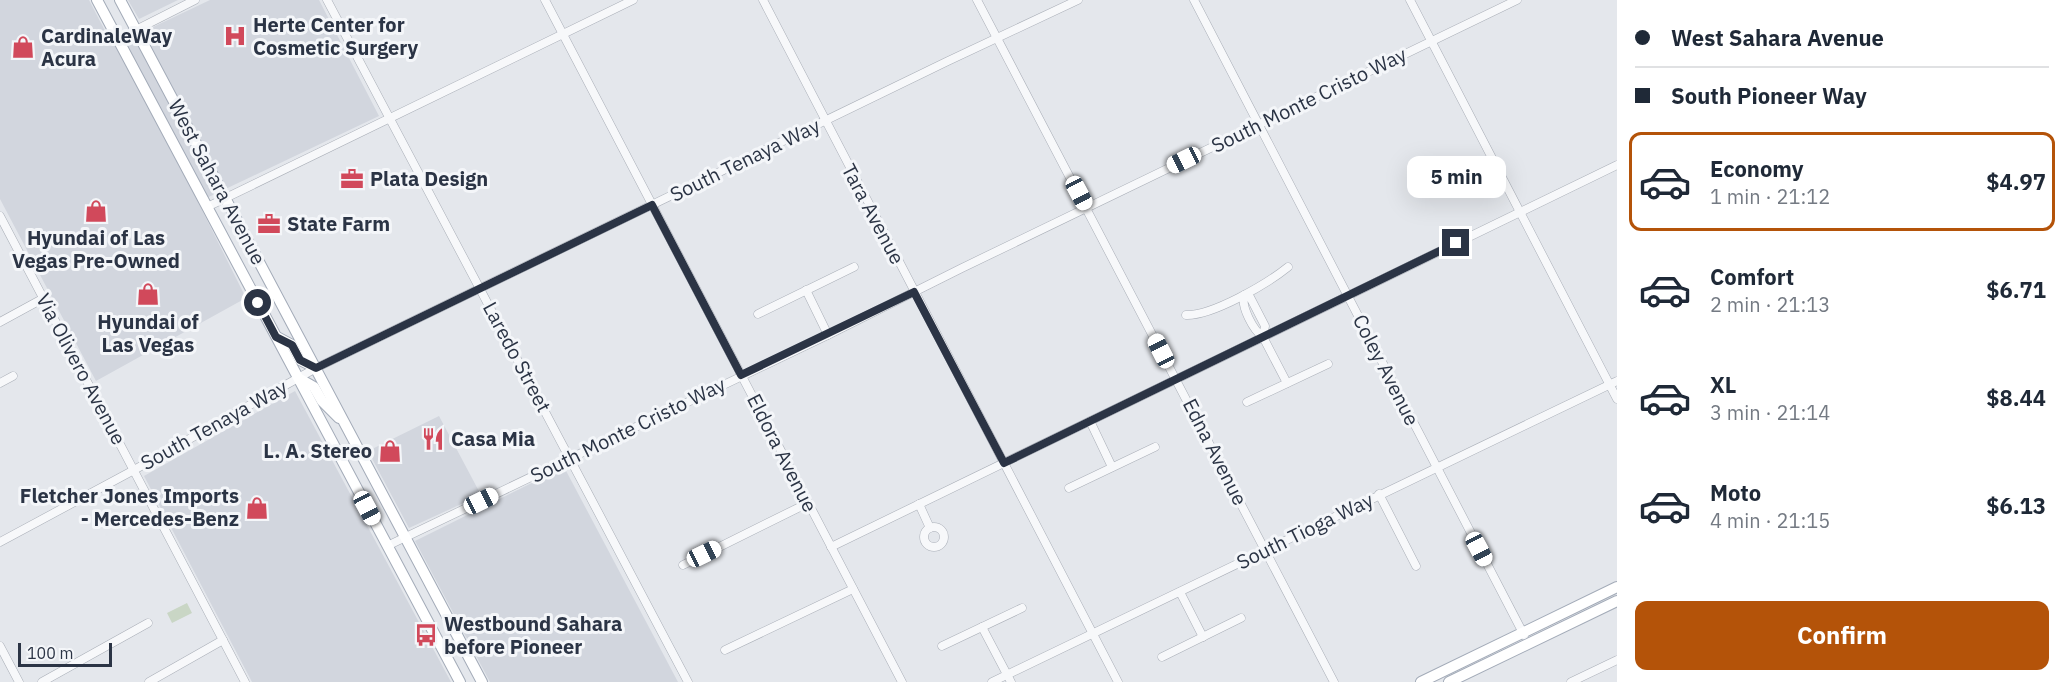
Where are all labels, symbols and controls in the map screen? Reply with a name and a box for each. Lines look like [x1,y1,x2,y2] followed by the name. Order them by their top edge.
[253,11,419,61] place label: Herte Center for Cosmetic Surgery
[41,22,173,72] place label: CardinaleWay Acura
[222,23,248,49] hospital icon: Herte Center for Cosmetic Surgery
[1671,23,1884,52] text: West Sahara Avenue
[10,34,36,60] shop icon: CardinaleWay Acura
[1207,40,1411,159] street label: South Monte Cristo Way
[1671,81,1867,110] text: South Pioneer Way
[162,94,272,269] street label: West Sahara Avenue
[665,112,824,208] street label: South Tenaya Way
[1164,144,1204,176] car
[1710,154,1804,183] text: Economy
[1638,155,1692,209] icon: car
[1406,156,1506,198] callout: 5 min
[836,159,911,269] street label: Tara Avenue
[1430,163,1483,190] text: 5 min
[370,165,488,192] place label: Plata Design
[339,166,365,192] office icon: Plata Design
[1986,167,2046,196] text: $4.97
[1063,173,1095,213] car
[1710,183,1830,210] text: 1 min · 21:12
[83,198,109,224] shop icon: Hyundai of Las Vegas Pre-Owned
[287,210,390,237] place label: State Farm
[256,211,282,237] office icon: State Farm
[12,224,180,274] place label: Hyundai of Las Vegas Pre-Owned
[1442,229,1469,256] route end
[1710,262,1794,291] text: Comfort
[1638,263,1692,317] icon: car
[1986,275,2046,304] text: $6.71
[135,281,161,307] shop icon: Hyundai of Las Vegas
[30,288,133,449] street label: Via Olivero Avenue
[244,289,271,316] route start
[1710,291,1830,318] text: 2 min · 21:13
[477,297,558,417] street label: Laredo Street
[97,308,199,358] place label: Hyundai of Las Vegas
[1347,310,1426,430] street label: Coley Avenue
[1145,331,1177,371] car
[526,370,730,489] street label: South Monte Cristo Way
[1710,370,1736,399] text: XL
[1638,371,1692,425] icon: car
[136,373,292,476] street label: South Tenaya Way
[1986,383,2046,412] text: $8.44
[741,389,824,517] street label: Eldora Avenue
[1177,394,1254,510] street label: Edna Avenue
[1710,399,1830,426] text: 3 min · 21:14
[451,425,535,452] place label: Casa Mia
[420,426,446,452] restaurant icon: Casa Mia
[263,437,372,464] place label: L. A. Stereo
[377,438,403,464] shop icon: L. A. Stereo
[1710,478,1761,507] text: Moto
[1638,479,1692,533] icon: car
[20,482,239,532] place label: Fletcher Jones Imports - Mercedes-Benz
[461,485,501,517] car
[1232,486,1378,575] street label: South Tioga Way
[351,488,383,528] car
[1986,491,2046,520] text: $6.13
[244,495,270,521] shop icon: Fletcher Jones Imports - Mercedes-Benz
[1710,507,1830,534] text: 4 min · 21:15
[1463,529,1495,569] car
[684,538,724,570] car
[1635,601,2049,670] button: Confirm
[444,610,622,660] place label: Westbound Sahara before Pioneer
[413,622,439,648] bus stop icon: Westbound Sahara before Pioneer
[18,640,112,668] scale bar
[27,643,74,663] text: 100 m

